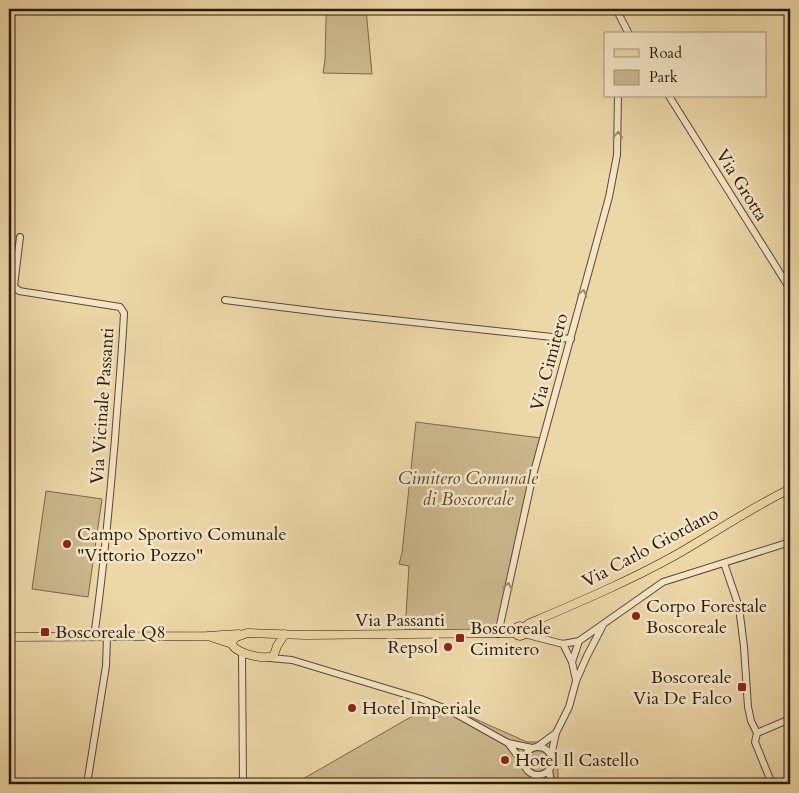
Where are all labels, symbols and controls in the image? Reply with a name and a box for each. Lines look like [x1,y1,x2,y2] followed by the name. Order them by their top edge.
[604,32,766,98] legend
[649,43,682,63] text: Road
[649,67,678,87] text: Park
[613,131,623,138] one-way arrow
[710,144,774,226] street label: Via Grotta
[578,290,588,298] one-way arrow
[524,310,575,414] street label: Via Cimitero
[85,327,120,485] street label: Via Vicinale Passanti
[398,466,539,512] park label: Cimitero Comunale di Boscoreale
[578,501,723,594] street label: Via Carlo Giordano
[77,522,287,568] place label: Campo Sportivo Comunale "Vittorio Pozzo"
[61,538,73,550] marker: Campo Sportivo Comunale "Vittorio Pozzo"
[502,582,513,591] one-way arrow
[646,594,767,640] place label: Corpo Forestale Boscoreale
[355,608,445,633] street label: Via Passanti
[630,610,642,622] marker: Corpo Forestale Boscoreale
[470,616,551,662] place label: Boscoreale Cimitero
[55,620,166,645] place label: Boscoreale Q8
[39,626,51,638] marker: Boscoreale Q8
[454,632,466,644] marker: Boscoreale Cimitero
[387,635,438,660] place label: Repsol
[442,641,454,653] marker: Repsol
[633,665,732,711] place label: Boscoreale Via De Falco
[736,681,748,693] marker: Boscoreale Via De Falco
[362,696,481,721] place label: Hotel Imperiale
[346,702,358,714] marker: Hotel Imperiale
[515,748,639,773] place label: Hotel Il Castello
[499,754,511,766] marker: Hotel Il Castello

